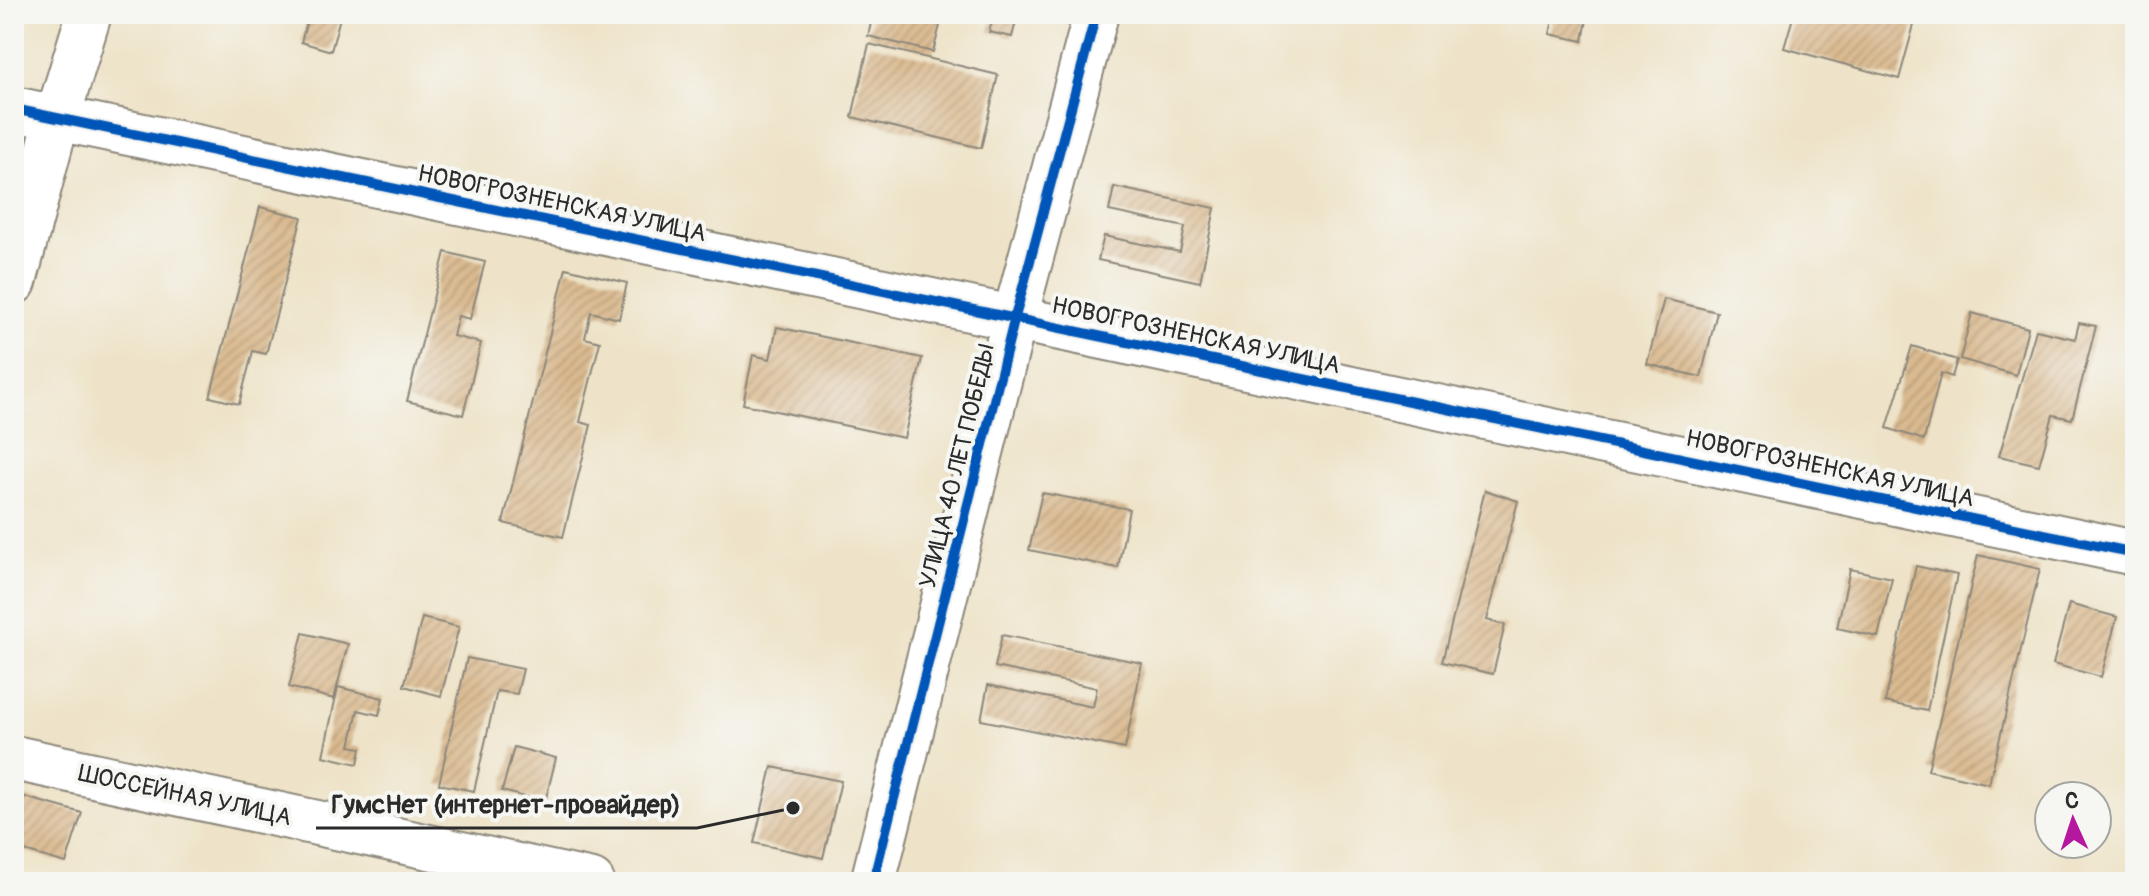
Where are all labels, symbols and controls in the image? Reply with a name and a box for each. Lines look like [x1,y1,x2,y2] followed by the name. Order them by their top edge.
[415,159,709,248] street label: НОВОГРОЗНЕНСКАЯ УЛИЦА
[1049,291,1343,380] street label: НОВОГРОЗНЕНСКАЯ УЛИЦА
[913,341,1002,591] street label: УЛИЦА 40 ЛЕТ ПОБЕДЫ
[1683,424,1977,513] street label: НОВОГРОЗНЕНСКАЯ УЛИЦА
[76,759,294,832] street label: ШОССЕЙНАЯ УЛИЦА
[316,778,697,828] callout: ГумсНет (интернет-провайдер)
[2033,780,2113,860] north arrow
[2064,787,2080,815] text: С
[331,789,681,821] text: ГумсНет (интернет-провайдер)

